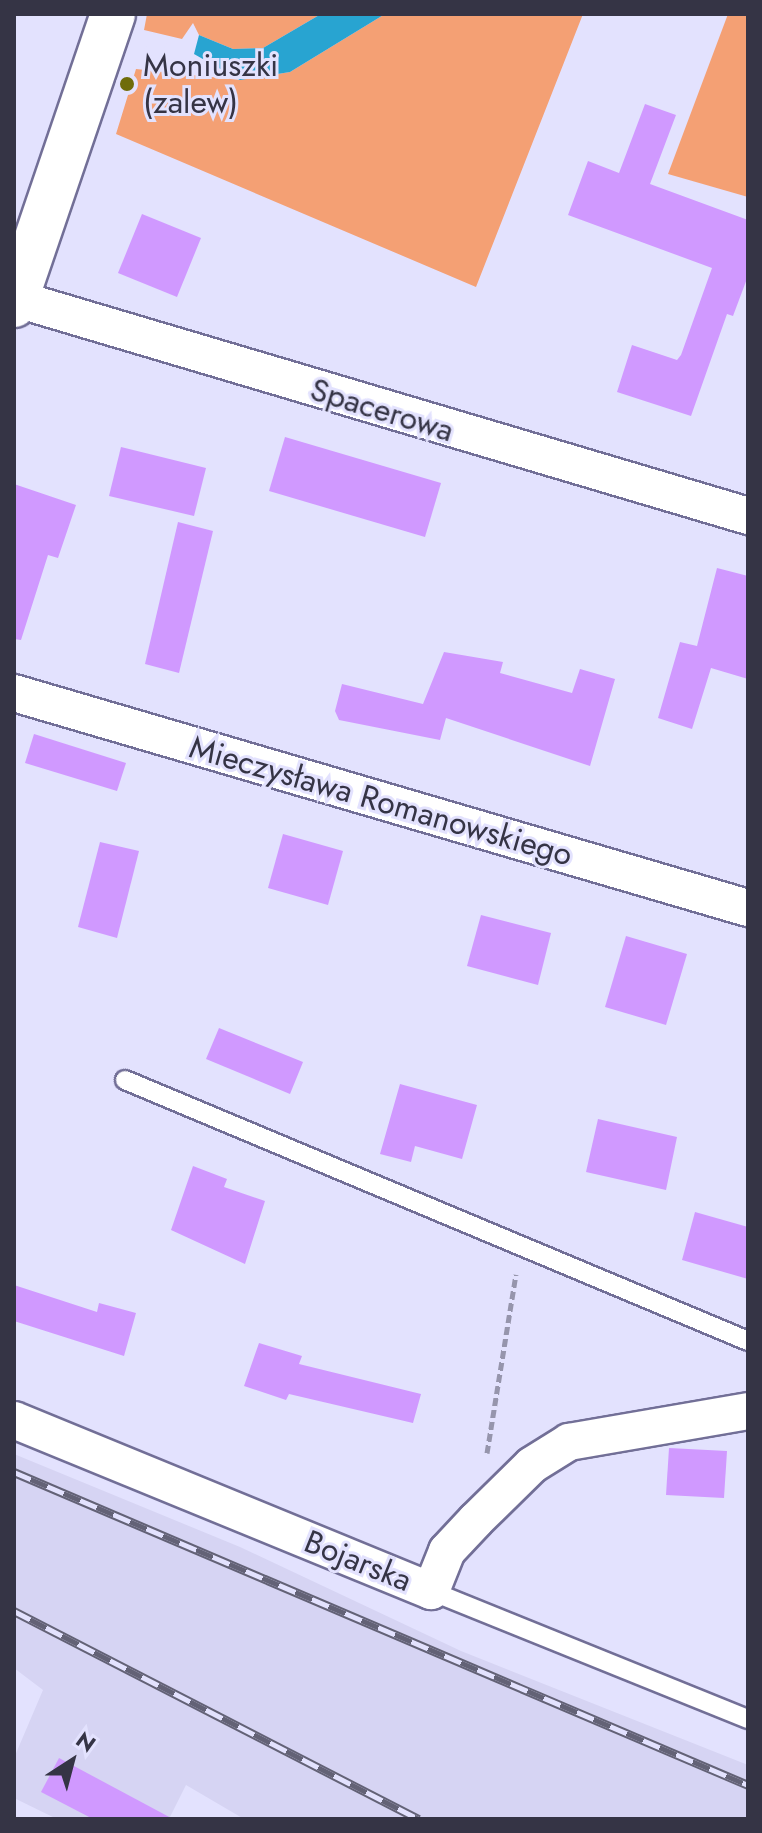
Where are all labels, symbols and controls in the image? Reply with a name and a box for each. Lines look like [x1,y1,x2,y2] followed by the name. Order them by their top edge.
[143,47,278,122] place label: Moniuszki (zalew)
[118,75,136,93] marker: Moniuszki (zalew)
[306,370,458,450] street label: Spacerowa
[185,728,577,874] street label: Mieczysława Romanowskiego
[299,1522,417,1600] street label: Bojarska
[32,1721,112,1801] north arrow
[70,1724,103,1760] text: N

